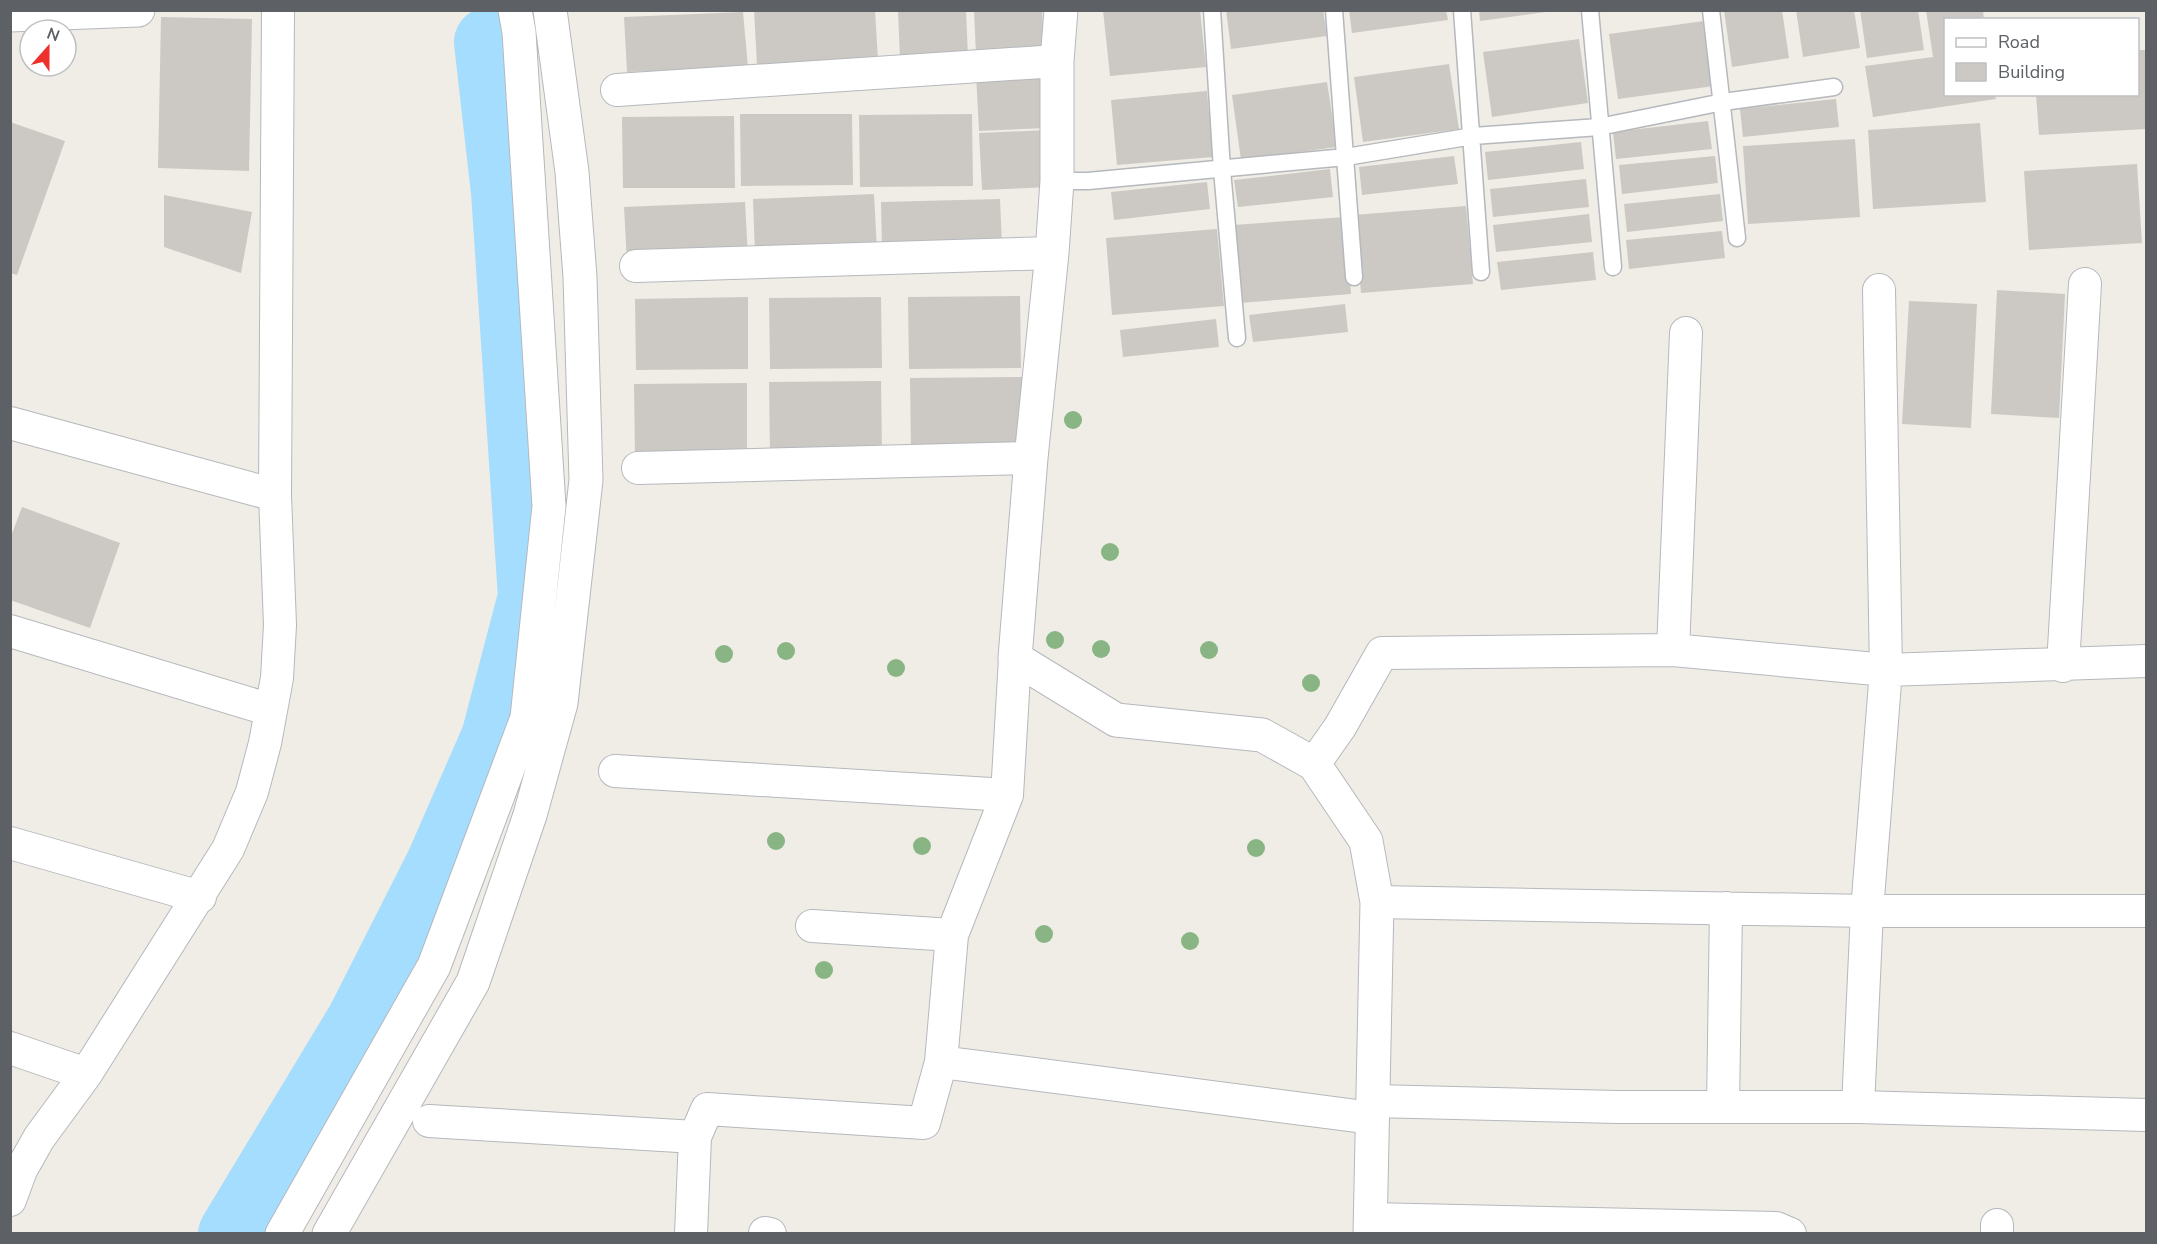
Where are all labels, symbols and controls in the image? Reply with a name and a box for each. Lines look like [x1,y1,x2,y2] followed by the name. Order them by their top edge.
[18,18,78,78] north arrow
[1944,18,2139,96] legend
[43,23,63,47] text: N
[1998,30,2040,54] text: Road
[1998,60,2065,84] text: Building

